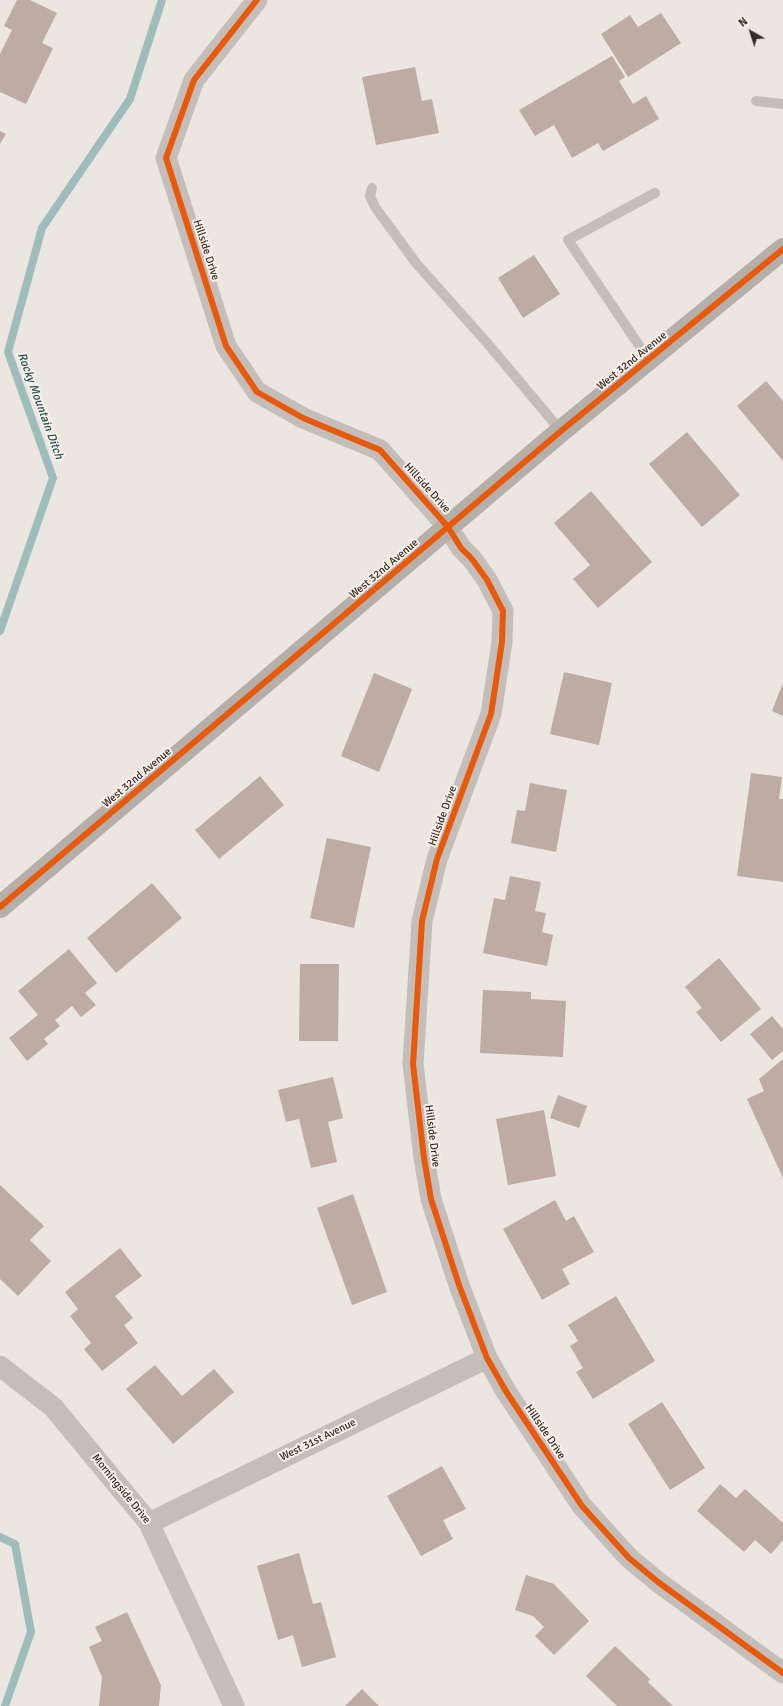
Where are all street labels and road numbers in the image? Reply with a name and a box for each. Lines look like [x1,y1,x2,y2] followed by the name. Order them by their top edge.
[190,218,222,282] street label: Hillside Drive
[594,329,670,393] street label: West 32nd Avenue
[401,460,453,516] street label: Hillside Drive
[347,536,421,602] street label: West 32nd Avenue
[100,745,174,811] street label: West 32nd Avenue
[426,784,460,848] street label: Hillside Drive
[422,1104,442,1168] street label: Hillside Drive
[522,1402,568,1462] street label: Hillside Drive
[278,1416,358,1464] street label: West 31st Avenue
[89,1452,153,1526] street label: Morningside Drive

